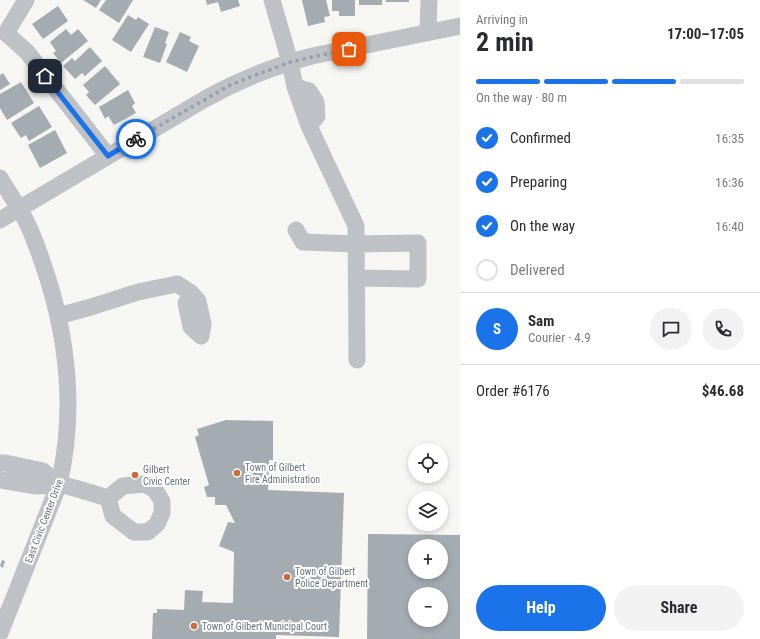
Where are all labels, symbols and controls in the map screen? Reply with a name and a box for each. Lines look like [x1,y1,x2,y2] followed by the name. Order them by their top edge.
[476,12,528,27] text: Arriving in
[667,25,744,43] text: 17:00–17:05
[476,27,534,57] text: 2 min
[332,32,366,66] pin
[338,38,360,60] icon: bag
[28,59,62,93] pin
[34,65,56,87] icon: home
[476,90,567,105] text: On the way · 80 m
[116,119,156,159] courier
[476,127,498,149] icon: check
[125,128,147,150] icon: bike
[510,129,571,147] text: Confirmed
[715,131,744,146] text: 16:35
[476,171,498,193] icon: check
[510,173,567,191] text: Preparing
[715,175,744,190] text: 16:36
[476,215,498,237] icon: check
[510,217,575,235] text: On the way
[715,219,744,234] text: 16:40
[510,261,565,279] text: Delivered
[650,308,692,350] button: chat
[702,308,744,350] button: phone
[528,312,554,330] text: Sam
[493,320,501,338] text: S
[528,330,591,345] text: Courier · 4.9
[476,382,550,400] text: Order #6176
[702,382,744,400] text: $46.68
[408,443,448,627] map controls
[408,443,448,483] button: locate
[245,462,320,485] place label: Town of Gilbert Fire Administration
[143,464,190,487] place label: Gilbert Civic Center
[232,468,242,478] marker: Town of Gilbert Fire Administration
[130,470,140,480] marker: Gilbert Civic Center
[23,477,65,565] street label: East Civic Center Drive
[408,491,448,531] button: layers
[408,539,448,579] button: +
[295,566,368,589] place label: Town of Gilbert Police Department
[282,572,292,582] marker: Town of Gilbert Police Department
[476,585,606,631] button: Help
[614,585,744,631] button: Share
[408,587,448,627] button: −
[189,621,199,631] marker: Town of Gilbert Municipal Court
[202,621,327,632] place label: Town of Gilbert Municipal Court

